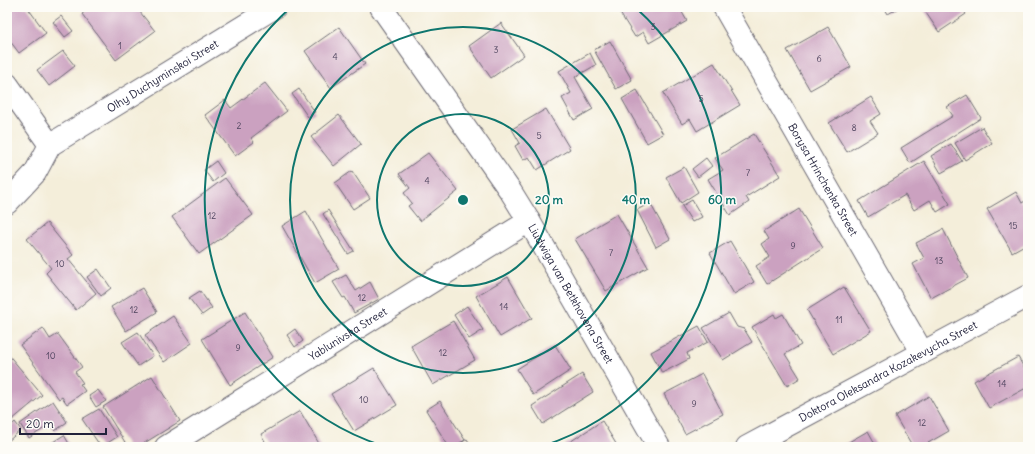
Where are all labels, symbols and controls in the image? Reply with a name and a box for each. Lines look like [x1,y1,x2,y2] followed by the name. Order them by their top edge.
[650,21,656,32] house number: 3
[104,36,221,115] street label: Olhy Duchyminskoi Street
[118,40,122,51] house number: 1
[493,44,499,55] house number: 3
[332,51,338,62] house number: 4
[816,53,822,64] house number: 6
[698,93,704,104] house number: 5
[237,120,242,131] house number: 2
[785,121,861,239] street label: Borysa Hrinchenka Street
[851,122,857,133] house number: 8
[536,130,542,141] house number: 5
[746,167,751,178] house number: 7
[424,175,430,186] house number: 4
[535,192,563,207] text: 20 m
[622,192,651,207] text: 40 m
[708,192,737,207] text: 60 m
[456,193,470,207] centre of rings
[208,210,216,221] house number: 12
[1009,220,1017,231] house number: 15
[525,221,617,366] street label: Liudwiga van Betkhovena Street
[790,240,796,251] house number: 9
[609,247,614,258] house number: 7
[935,255,943,266] house number: 13
[55,258,65,269] house number: 10
[358,292,366,303] house number: 12
[500,301,508,312] house number: 14
[130,304,138,315] house number: 12
[306,304,390,364] street label: Yablunivska Street
[835,314,843,325] house number: 11
[796,318,980,425] street label: Doktora Oleksandra Kozakevycha Street
[235,342,241,353] house number: 9
[439,347,447,358] house number: 12
[46,350,56,361] house number: 10
[998,378,1006,389] house number: 14
[359,394,369,405] house number: 10
[691,398,697,409] house number: 9
[20,410,106,436] scale bar
[26,416,54,431] text: 20 m
[918,417,926,428] house number: 12

